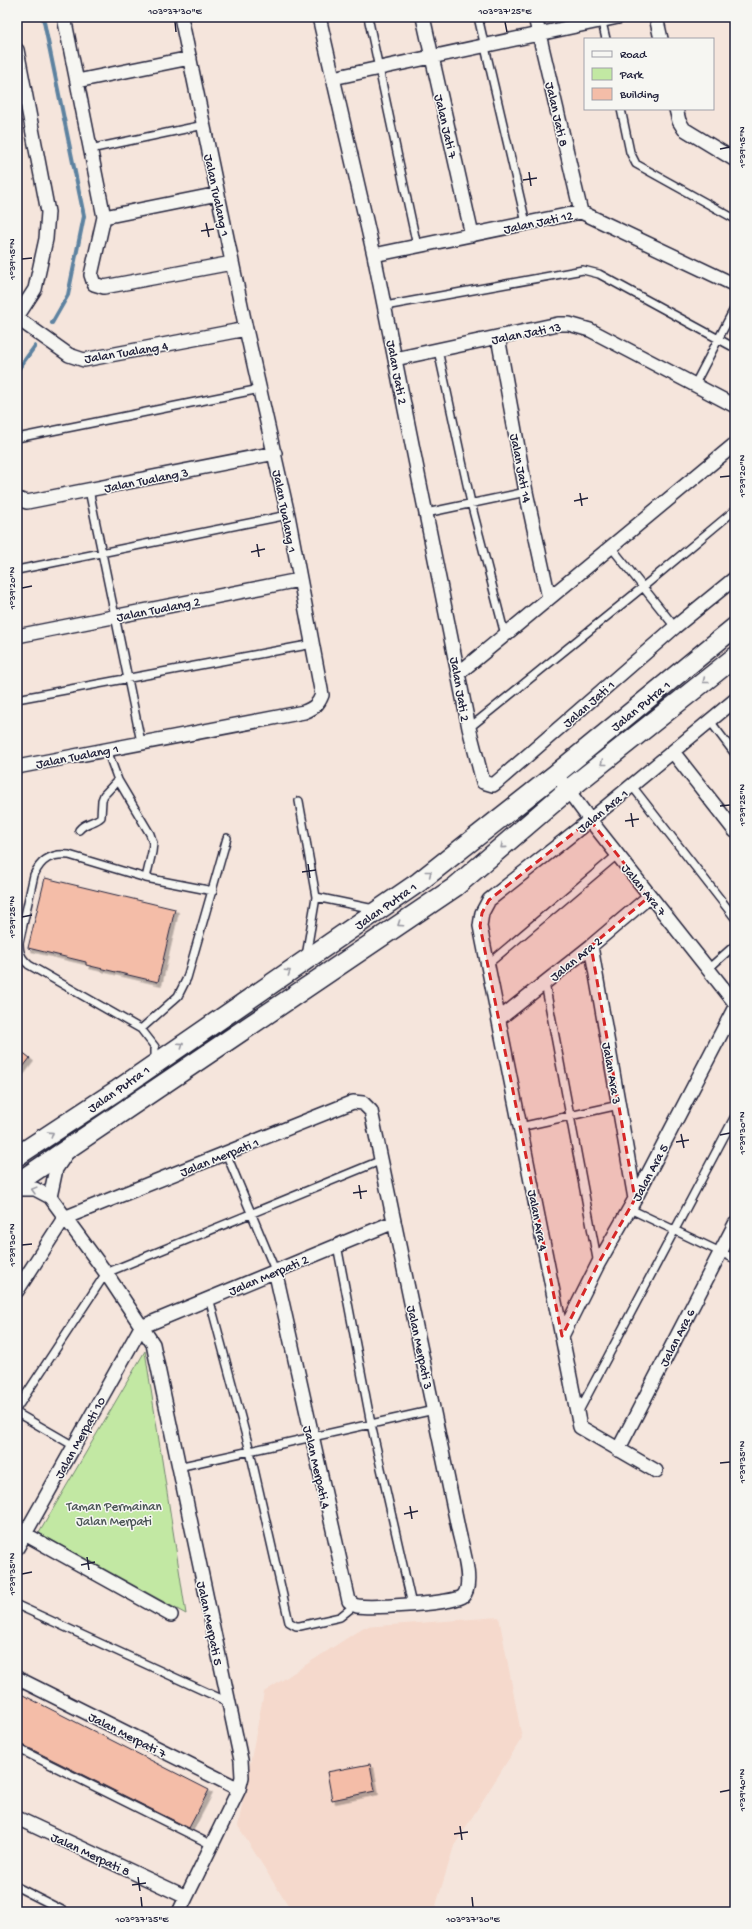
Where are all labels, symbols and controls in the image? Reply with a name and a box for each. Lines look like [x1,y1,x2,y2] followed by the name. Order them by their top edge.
[147,6,203,18] text: 103°37'30"E
[478,6,532,18] text: 103°37'25"E
[584,38,714,110] legend
[620,49,647,63] text: Road
[619,69,645,83] text: Park
[541,81,570,148] street label: Jalan Jati 8
[619,89,659,103] text: Building
[430,93,460,161] street label: Jalan Jati 7
[737,126,749,169] text: 1°39'15"N
[200,153,232,238] street label: Jalan Tualang 1
[503,209,575,238] street label: Jalan Jati 12
[7,238,19,281] text: 1°39'15"N
[490,320,563,349] street label: Jalan Jati 13
[83,339,169,367] street label: Jalan Tualang 4
[382,339,409,406] street label: Jalan Jati 2
[505,433,534,504] street label: Jalan Jati 14
[737,454,749,498] text: 1°39'20"N
[103,466,190,497] street label: Jalan Tualang 3
[268,469,299,554] street label: Jalan Tualang 1
[7,566,19,610] text: 1°39'20"N
[115,595,202,626] street label: Jalan Tualang 2
[445,656,472,723] street label: Jalan Jati 2
[702,677,709,684] one-way arrow
[561,678,619,732] street label: Jalan Jati 1
[609,678,674,735] street label: Jalan Putra 1
[35,742,120,773] street label: Jalan Tualang 1
[601,758,608,765] one-way arrow
[737,783,749,827] text: 1°39'25"N
[575,787,632,837] street label: Jalan Ara 1
[501,841,508,848] one-way arrow
[617,861,669,921] street label: Jalan Ara 7
[425,871,432,878] one-way arrow
[353,880,420,934] street label: Jalan Putra 1
[7,895,19,939] text: 1°39'25"N
[397,919,404,927] one-way arrow
[548,934,606,985] street label: Jalan Ara 2
[284,970,291,977] one-way arrow
[598,1041,623,1106] street label: Jalan Ara 3
[177,1042,184,1050] one-way arrow
[86,1063,153,1117] street label: Jalan Putra 1
[737,1111,749,1155] text: 1°39'30"N
[46,1132,53,1139] one-way arrow
[178,1136,262,1181] street label: Jalan Merpati 1
[630,1142,673,1204] street label: Jalan Ara 5
[31,1186,38,1195] one-way arrow
[523,1189,550,1252] street label: Jalan Ara 4
[7,1223,19,1267] text: 1°39'30"N
[227,1253,312,1300] street label: Jalan Merpati 2
[402,1304,435,1391] street label: Jalan Merpati 3
[657,1306,699,1369] street label: Jalan Ara 6
[53,1394,110,1482] street label: Jalan Merpati 10
[299,1425,332,1511] street label: Jalan Merpati 4
[737,1440,749,1484] text: 1°39'35"N
[65,1500,162,1530] park label: Taman Permainan Jalan Merpati
[7,1552,19,1596] text: 1°39'35"N
[192,1580,225,1667] street label: Jalan Merpati 5
[85,1710,169,1763] street label: Jalan Merpati 7
[737,1768,749,1812] text: 1°39'40"N
[48,1830,132,1880] street label: Jalan Merpati 8
[114,1914,169,1926] text: 103°37'35"E
[445,1914,501,1926] text: 103°37'30"E

